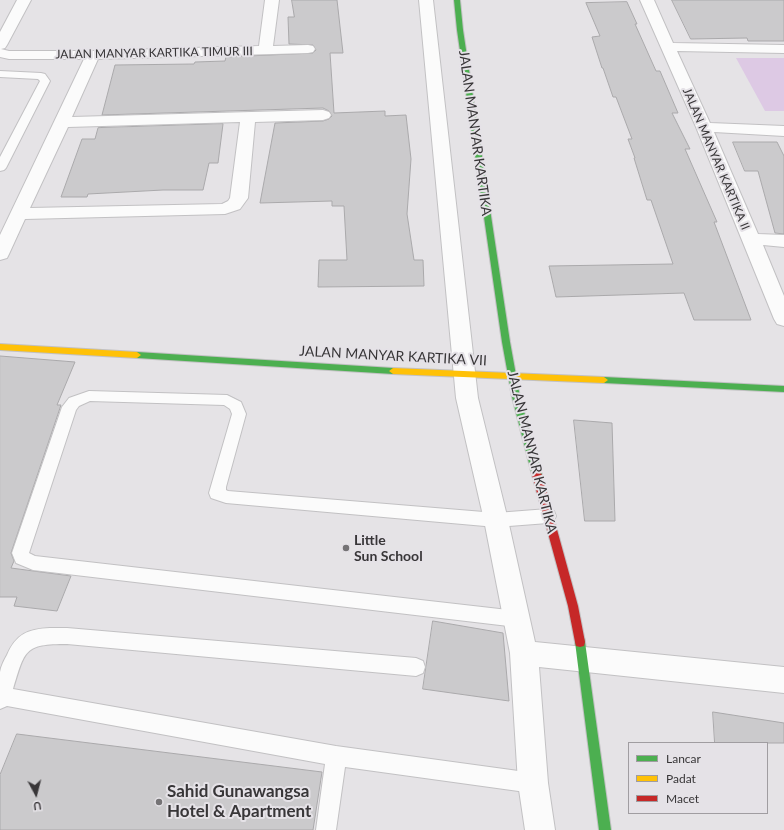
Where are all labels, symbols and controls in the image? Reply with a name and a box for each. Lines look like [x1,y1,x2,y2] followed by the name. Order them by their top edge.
[55,44,253,62] street label: JALAN MANYAR KARTIKA TIMUR III
[455,49,495,217] street label: JALAN MANYAR KARTIKA
[679,86,753,232] street label: JALAN MANYAR KARTIKA II
[299,343,487,369] street label: JALAN MANYAR KARTIKA VII
[504,369,560,535] street label: JALAN MANYAR KARTIKA
[354,532,423,564] place label: Little Sun School
[341,543,351,553] marker: Little Sun School
[628,742,768,814] legend
[666,751,701,766] text: Lancar
[666,771,696,786] text: Padat
[16,774,56,814] north arrow
[167,782,311,822] place label: Sahid Gunawangsa Hotel & Apartment
[666,791,699,806] text: Macet
[154,797,164,807] marker: Sahid Gunawangsa Hotel & Apartment
[33,799,42,813] text: U

